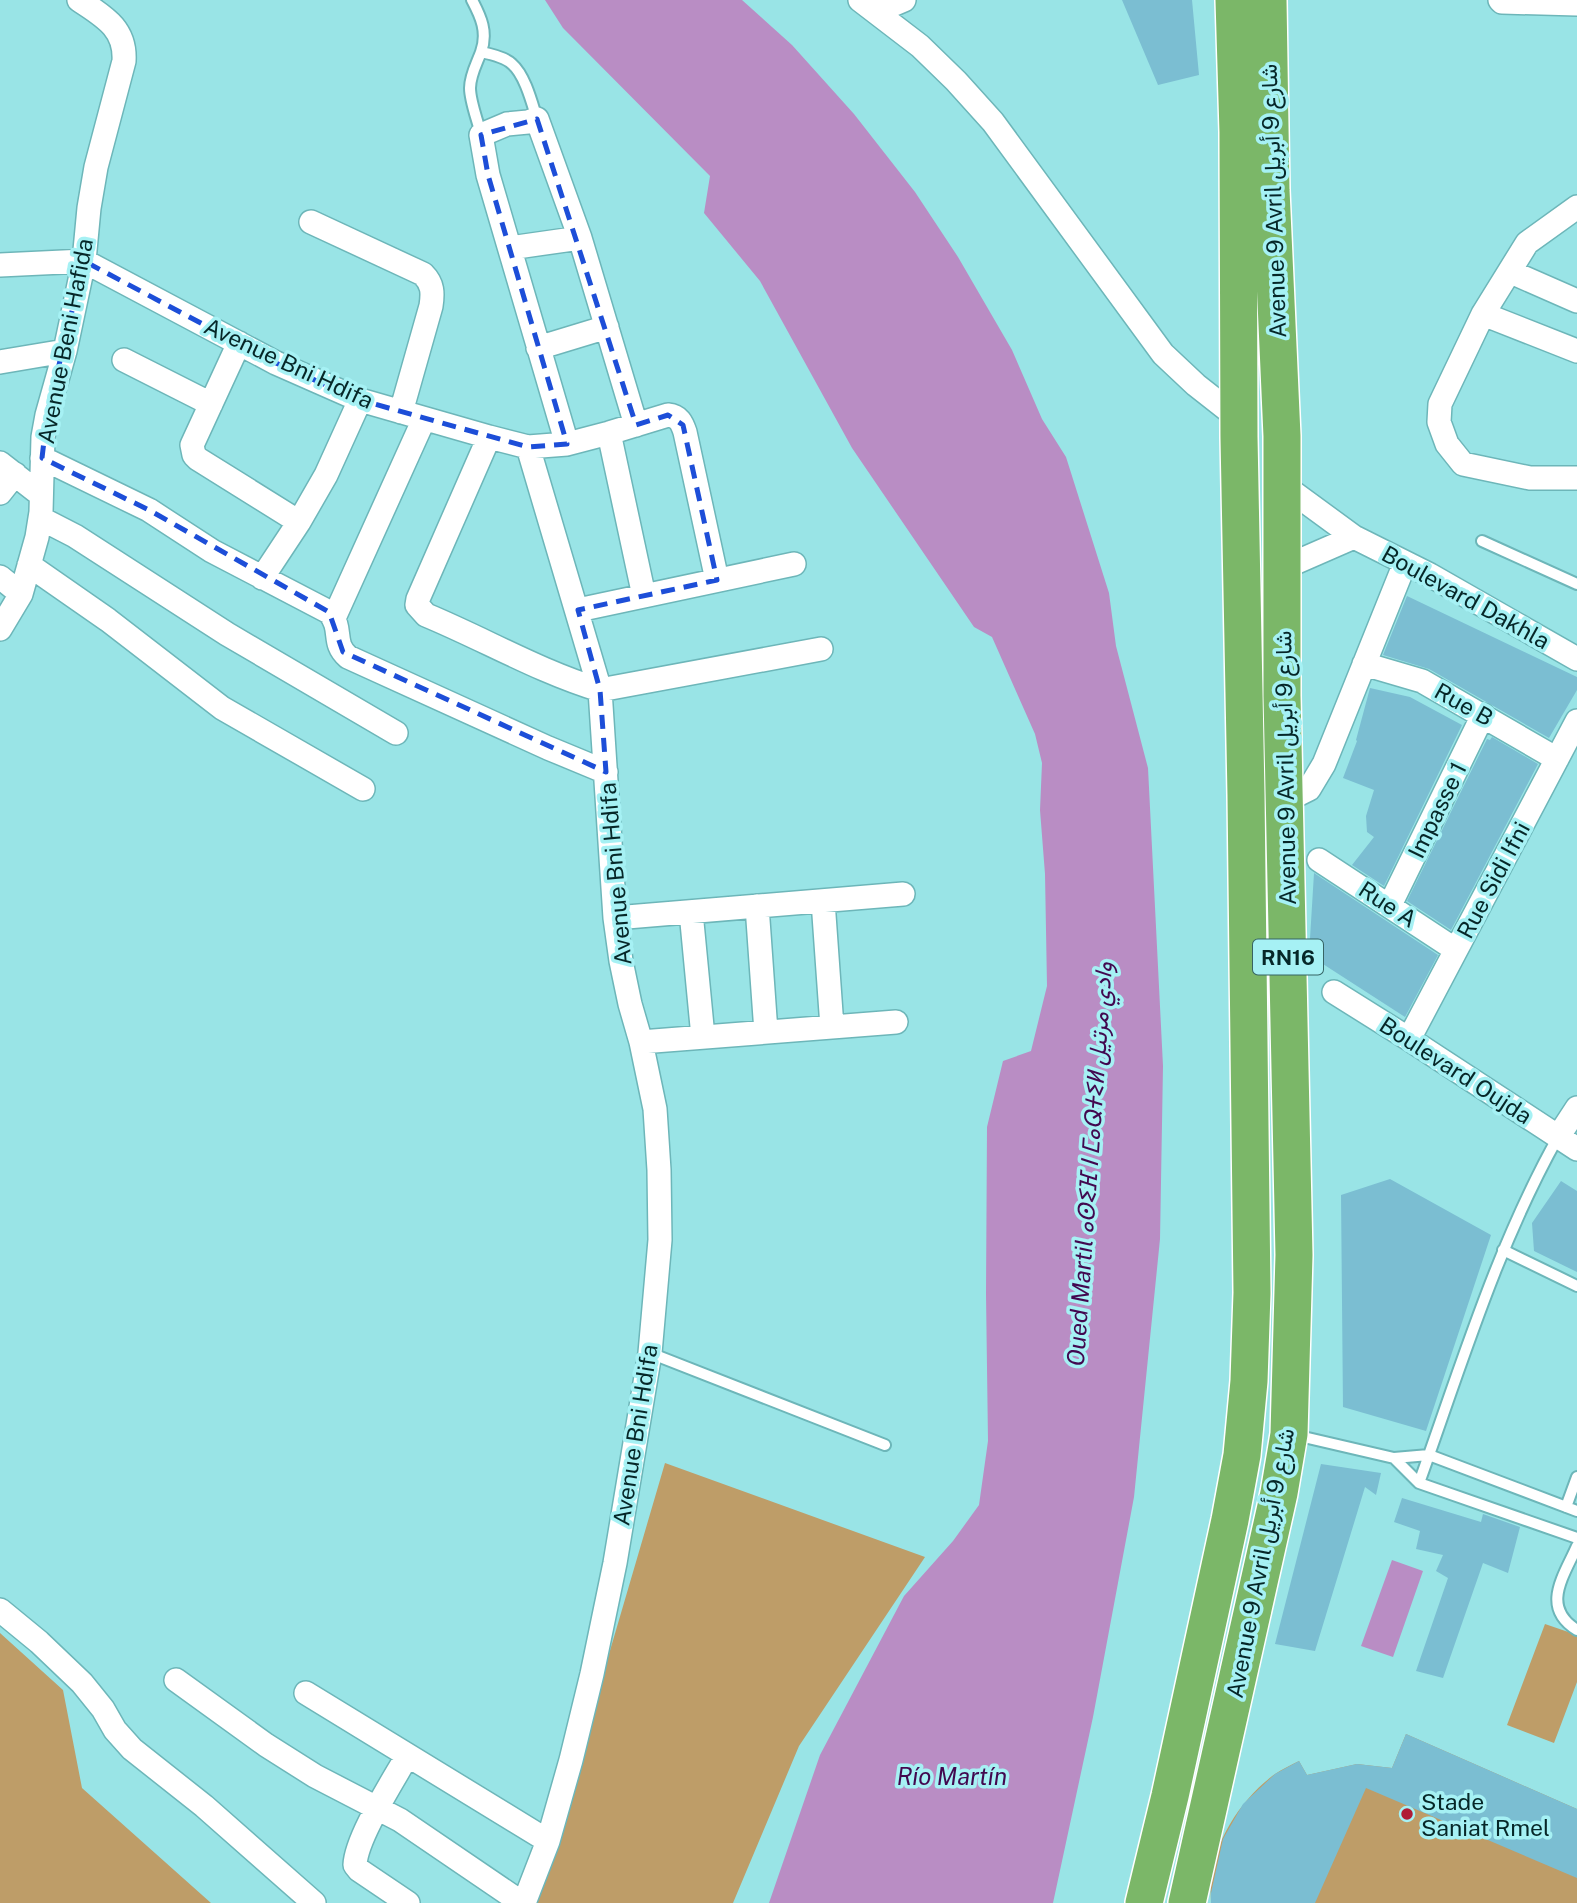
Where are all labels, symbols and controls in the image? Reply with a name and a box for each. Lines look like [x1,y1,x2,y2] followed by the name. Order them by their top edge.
[1255,63,1294,339] street label: Avenue 9 Avril شارع 9 أبريل
[32,236,98,446] street label: Avenue Beni Hafida
[200,312,378,414] street label: Avenue Bni Hdifa
[1377,540,1555,654] street label: Boulevard Dakhla
[1269,630,1304,905] street label: Avenue 9 Avril شارع 9 أبريل
[1430,677,1498,731] street label: Rue B
[1402,758,1472,862] street label: Impasse 1
[594,782,636,966] street label: Avenue Bni Hdifa
[1451,817,1535,943] street label: Rue Sidi Ifni
[1354,875,1422,933] street label: Rue A
[1253,940,1323,974] road number: RN16
[1061,960,1123,1368] water label: Oued Martil ⴰⵙⵉⴼ ⵏ ⵎⴰⵕⵜⵉⵍ وادي مرتيل
[1375,1011,1537,1129] street label: Boulevard Oujda
[607,1342,663,1528] street label: Avenue Bni Hdifa
[1221,1426,1302,1701] street label: Avenue 9 Avril شارع 9 أبريل
[897,1762,1007,1790] water label: Río Martín
[1421,1788,1550,1841] place label: Stade Saniat Rmel
[1399,1806,1415,1822] marker: Stade Saniat Rmel

